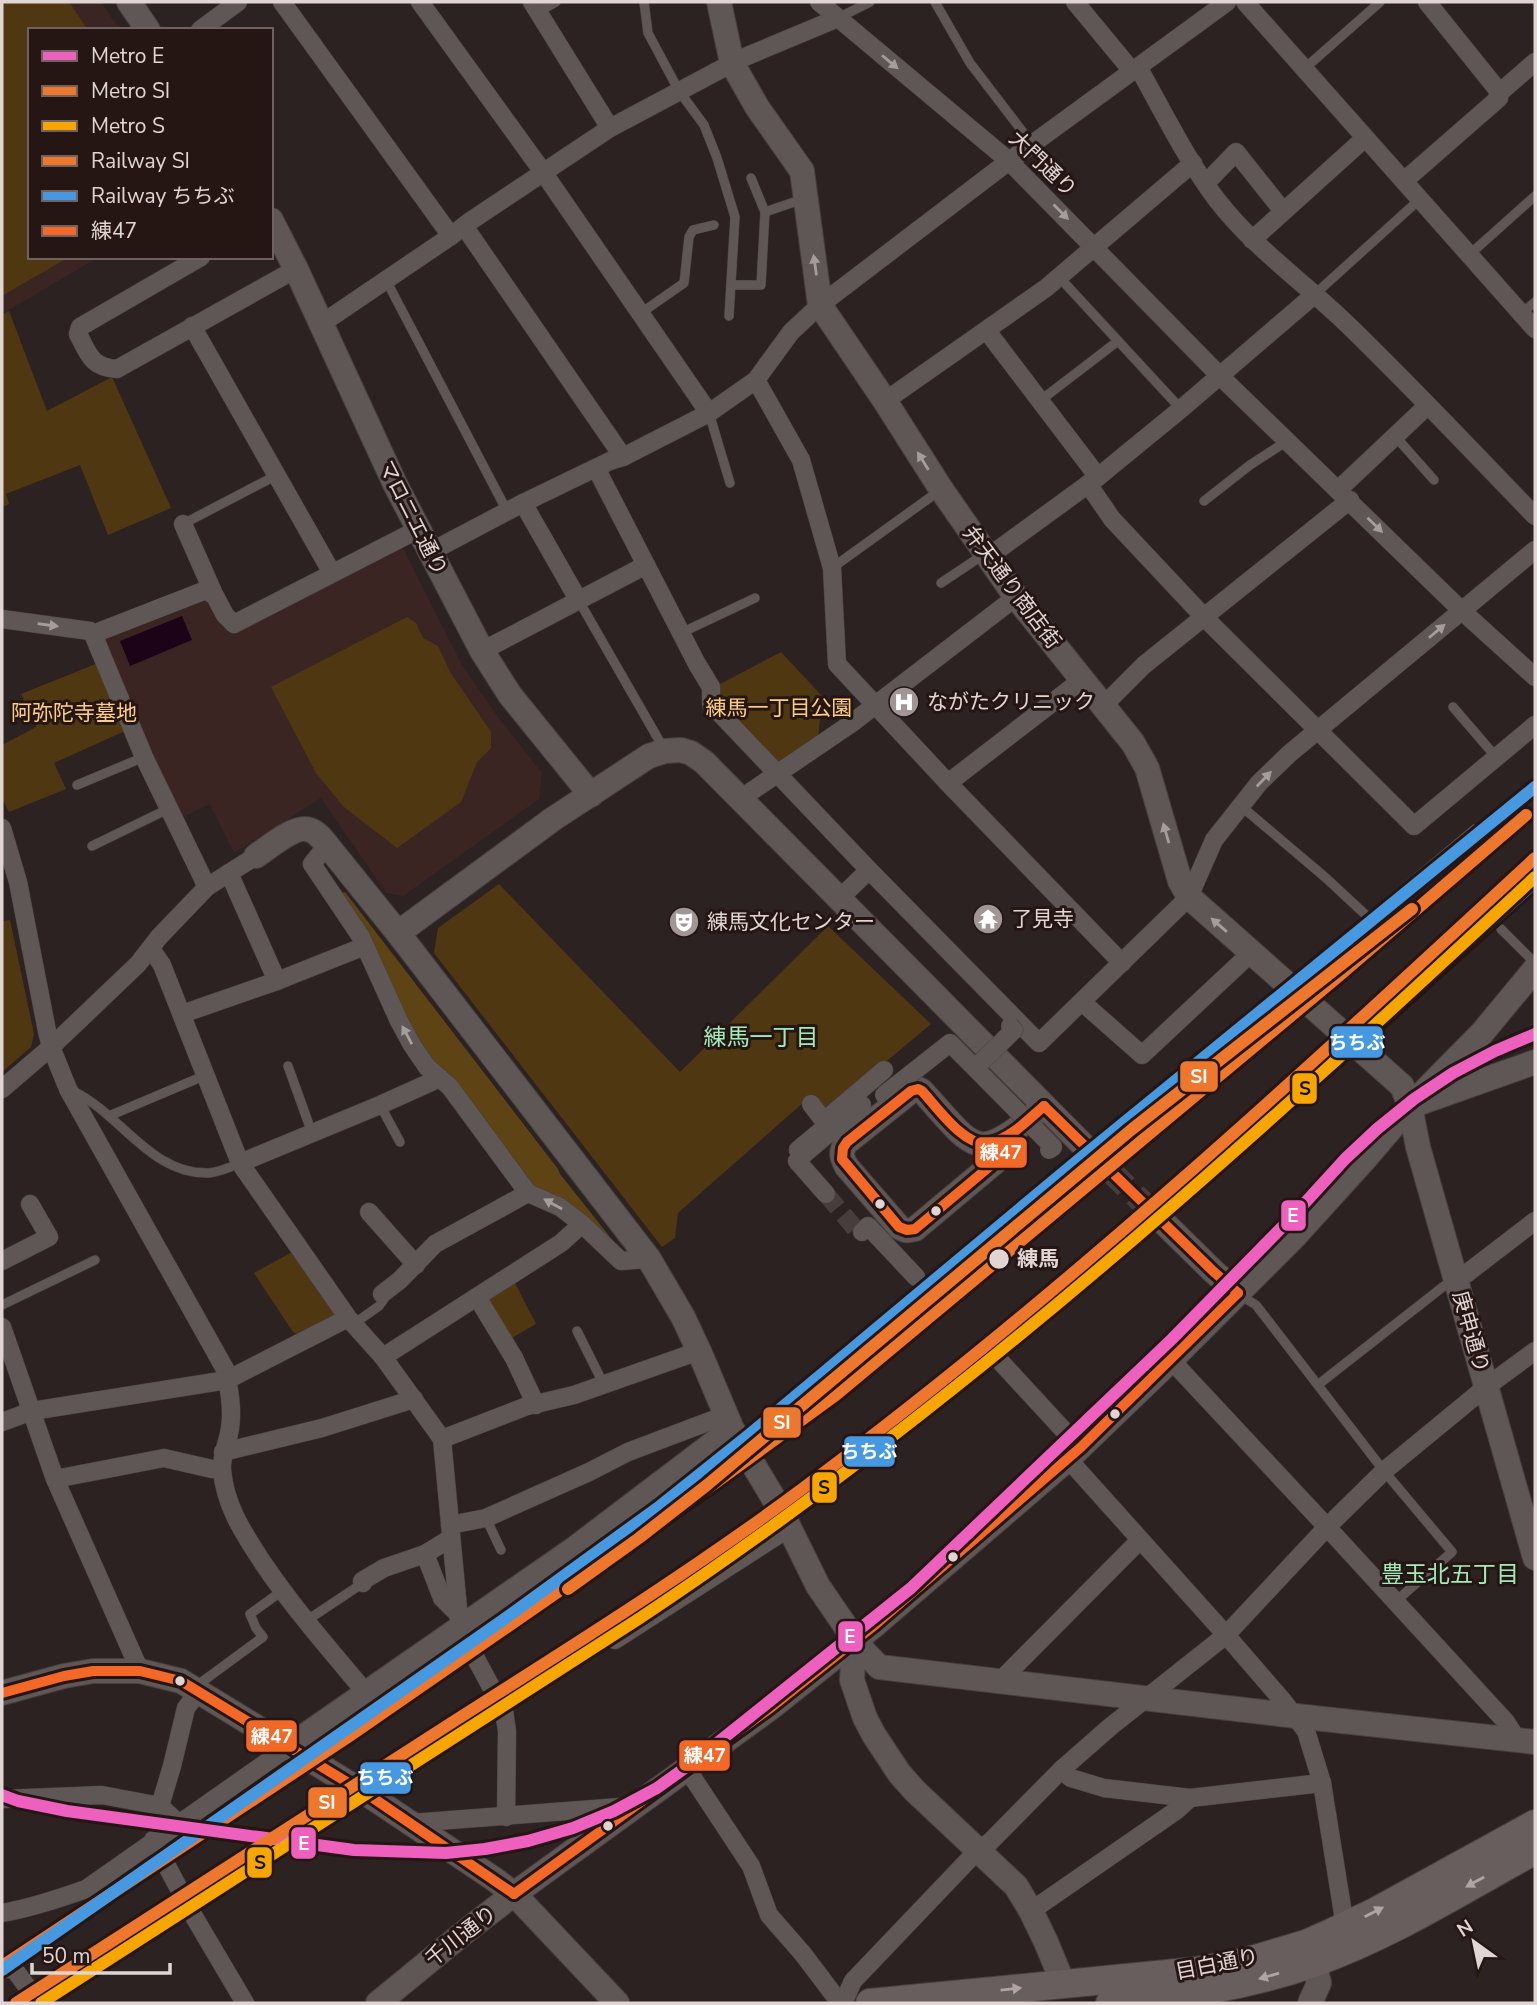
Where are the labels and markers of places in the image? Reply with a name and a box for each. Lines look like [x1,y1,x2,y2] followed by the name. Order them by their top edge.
[887,685,921,719] hospital icon: ながたクリニック
[927,688,1095,716] place label: ながたクリニック
[971,902,1005,936] temple icon: 了見寺
[667,905,701,939] theatre icon: 練馬文化センター
[1011,905,1074,933] place label: 了見寺
[707,908,875,936] place label: 練馬文化センター
[873,1197,887,1211] unlabelled marker
[929,1204,943,1218] unlabelled marker
[1017,1245,1059,1273] place label: 練馬
[987,1247,1011,1271] marker: 練馬
[1108,1407,1122,1421] unlabelled marker
[946,1550,960,1564] unlabelled marker
[173,1674,187,1688] unlabelled marker
[601,1819,615,1833] unlabelled marker

